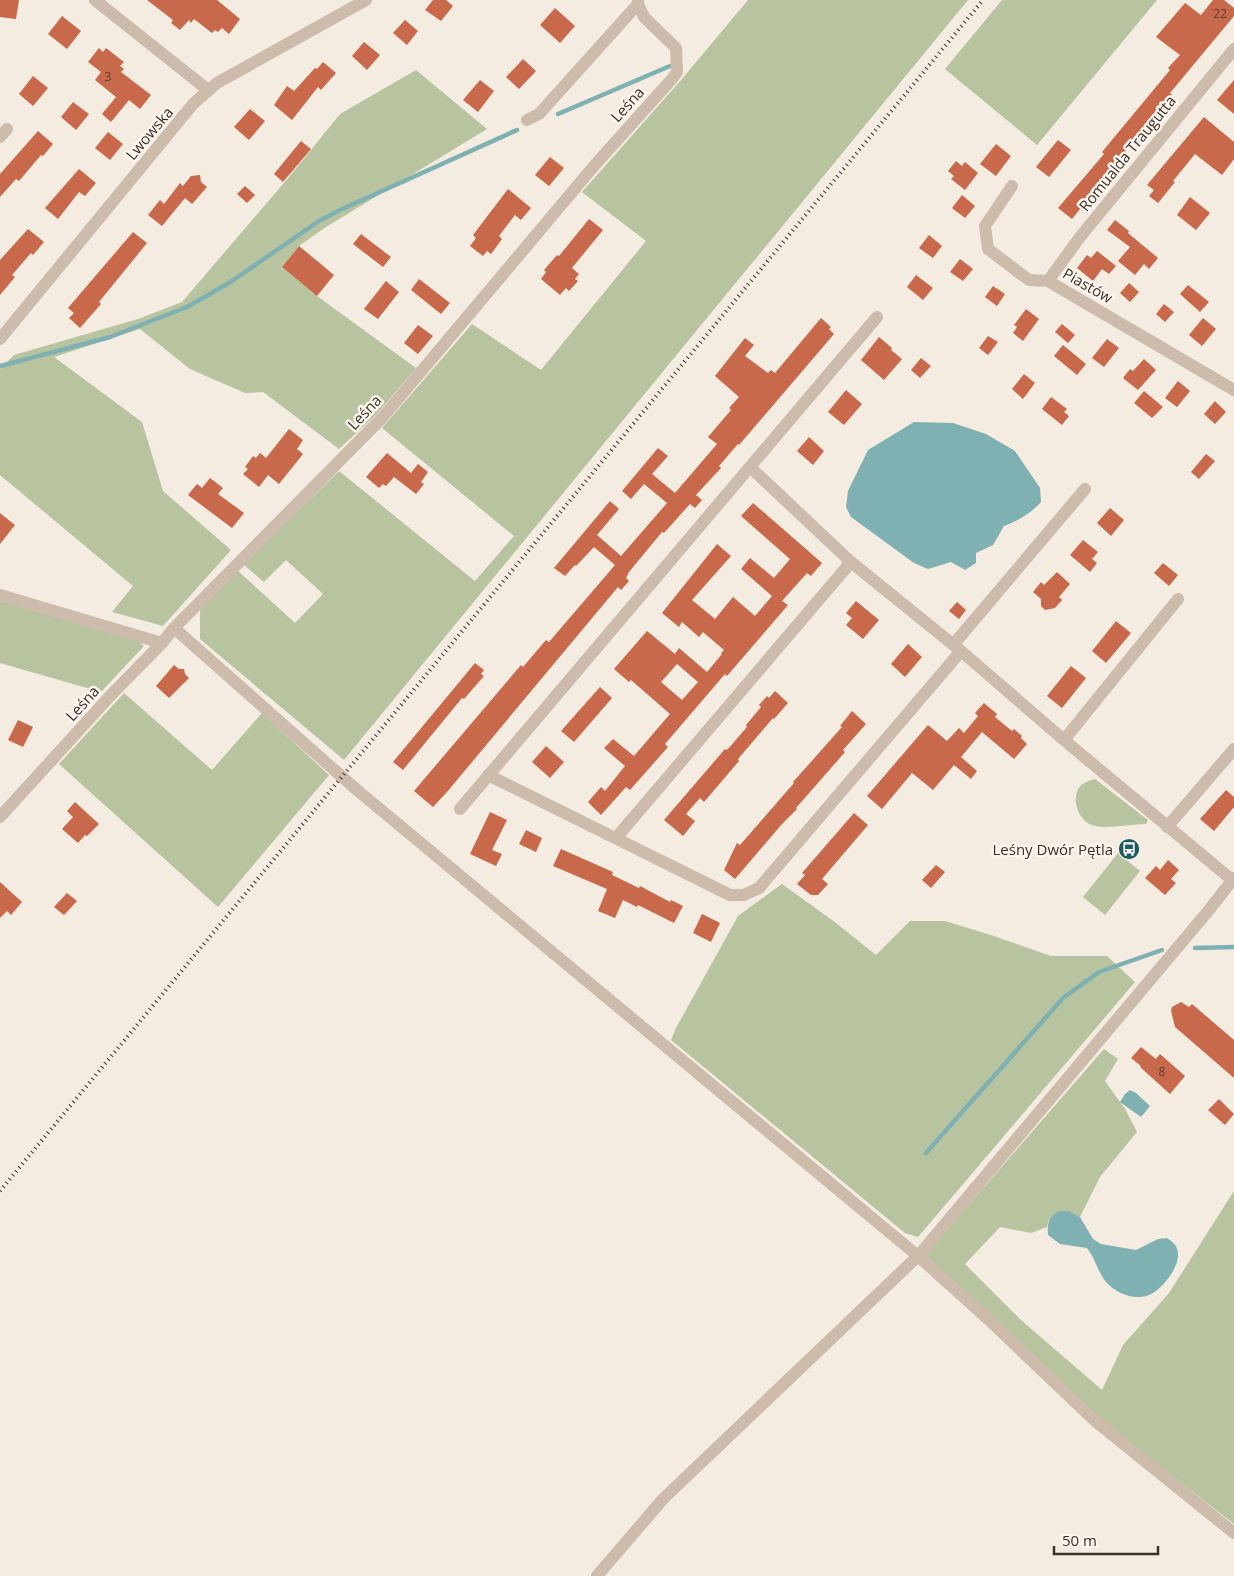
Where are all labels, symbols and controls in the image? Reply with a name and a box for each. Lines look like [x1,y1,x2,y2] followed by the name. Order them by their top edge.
[1213,5,1227,22] house number: 22
[105,68,112,85] house number: 3
[606,82,648,126] street label: Leśna
[1074,91,1180,215] street label: Romualda Traugutta
[121,102,177,164] street label: Lwowska
[1059,263,1117,307] street label: Piastów
[343,390,385,434] street label: Leśna
[61,681,103,725] street label: Leśna
[1117,837,1141,861] bus stop icon: Leśny Dwór Pętla
[993,839,1113,859] place label: Leśny Dwór Pętla
[1159,1063,1166,1080] house number: 8
[1054,1524,1158,1556] scale bar
[1062,1530,1097,1550] text: 50 m

